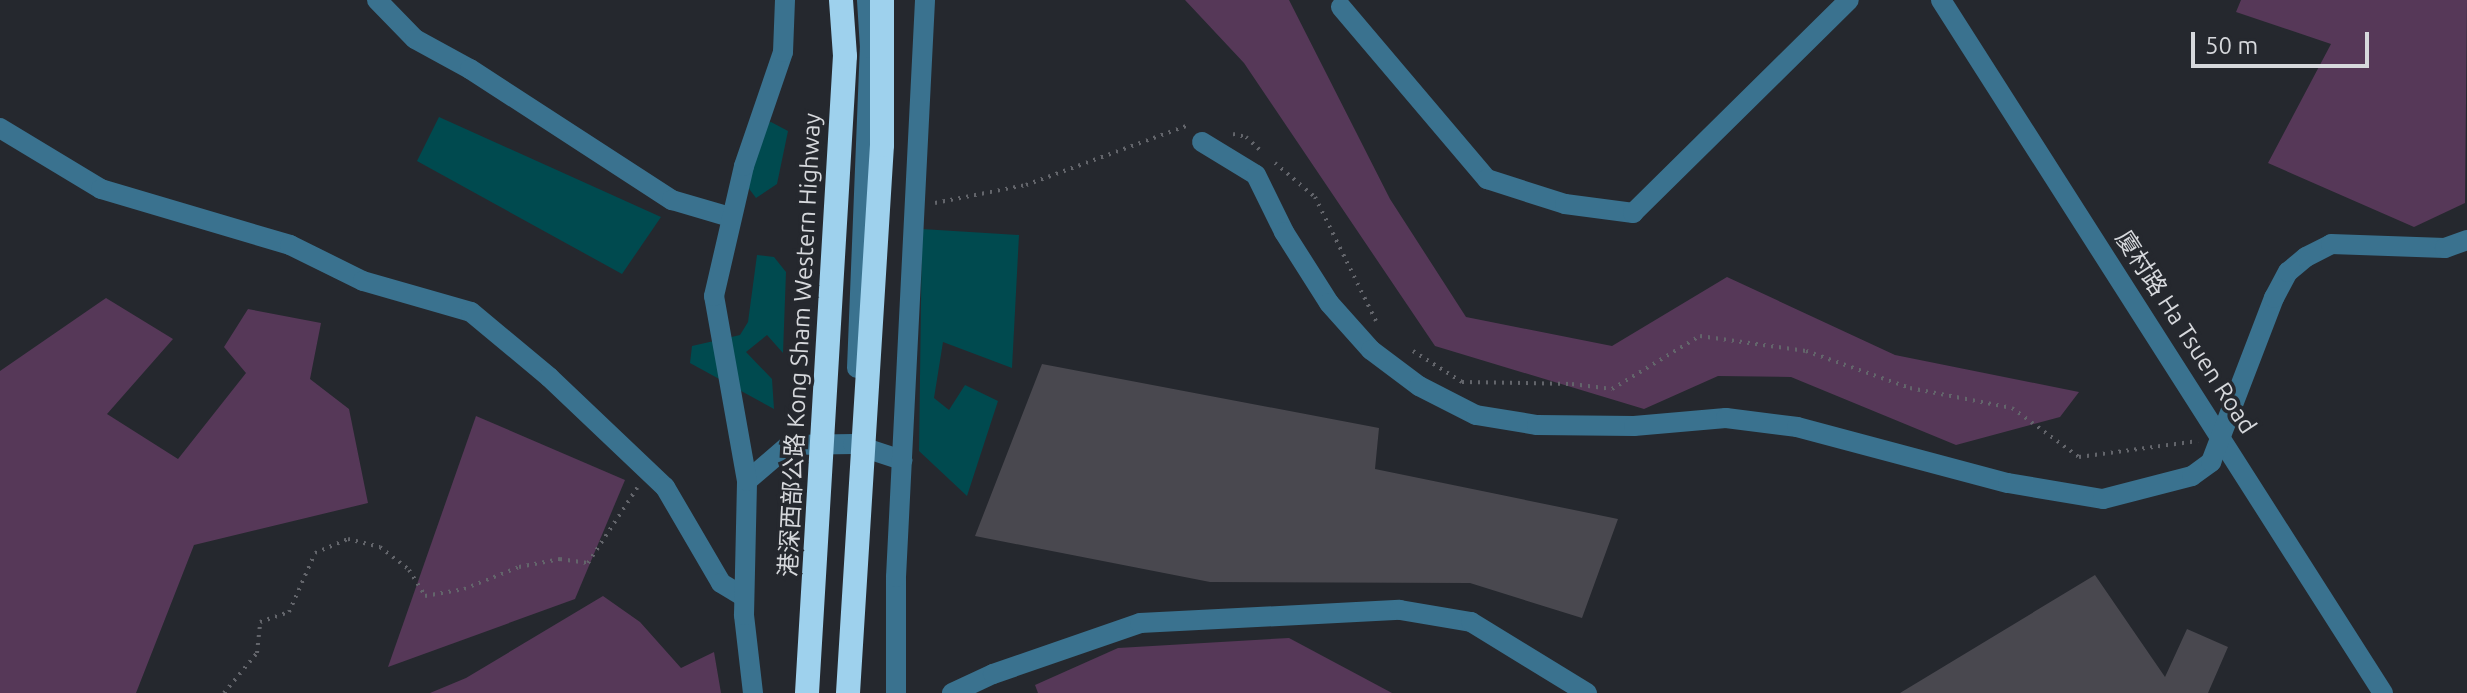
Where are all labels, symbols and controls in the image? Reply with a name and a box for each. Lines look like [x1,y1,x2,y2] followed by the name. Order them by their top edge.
[2195,16,2373,66] scale bar
[2205,32,2258,59] text: 50 m
[773,112,827,578] street label: 港深西部公路 Kong Sham Western Highway
[2110,225,2262,439] street label: 廈村路 Ha Tsuen Road

